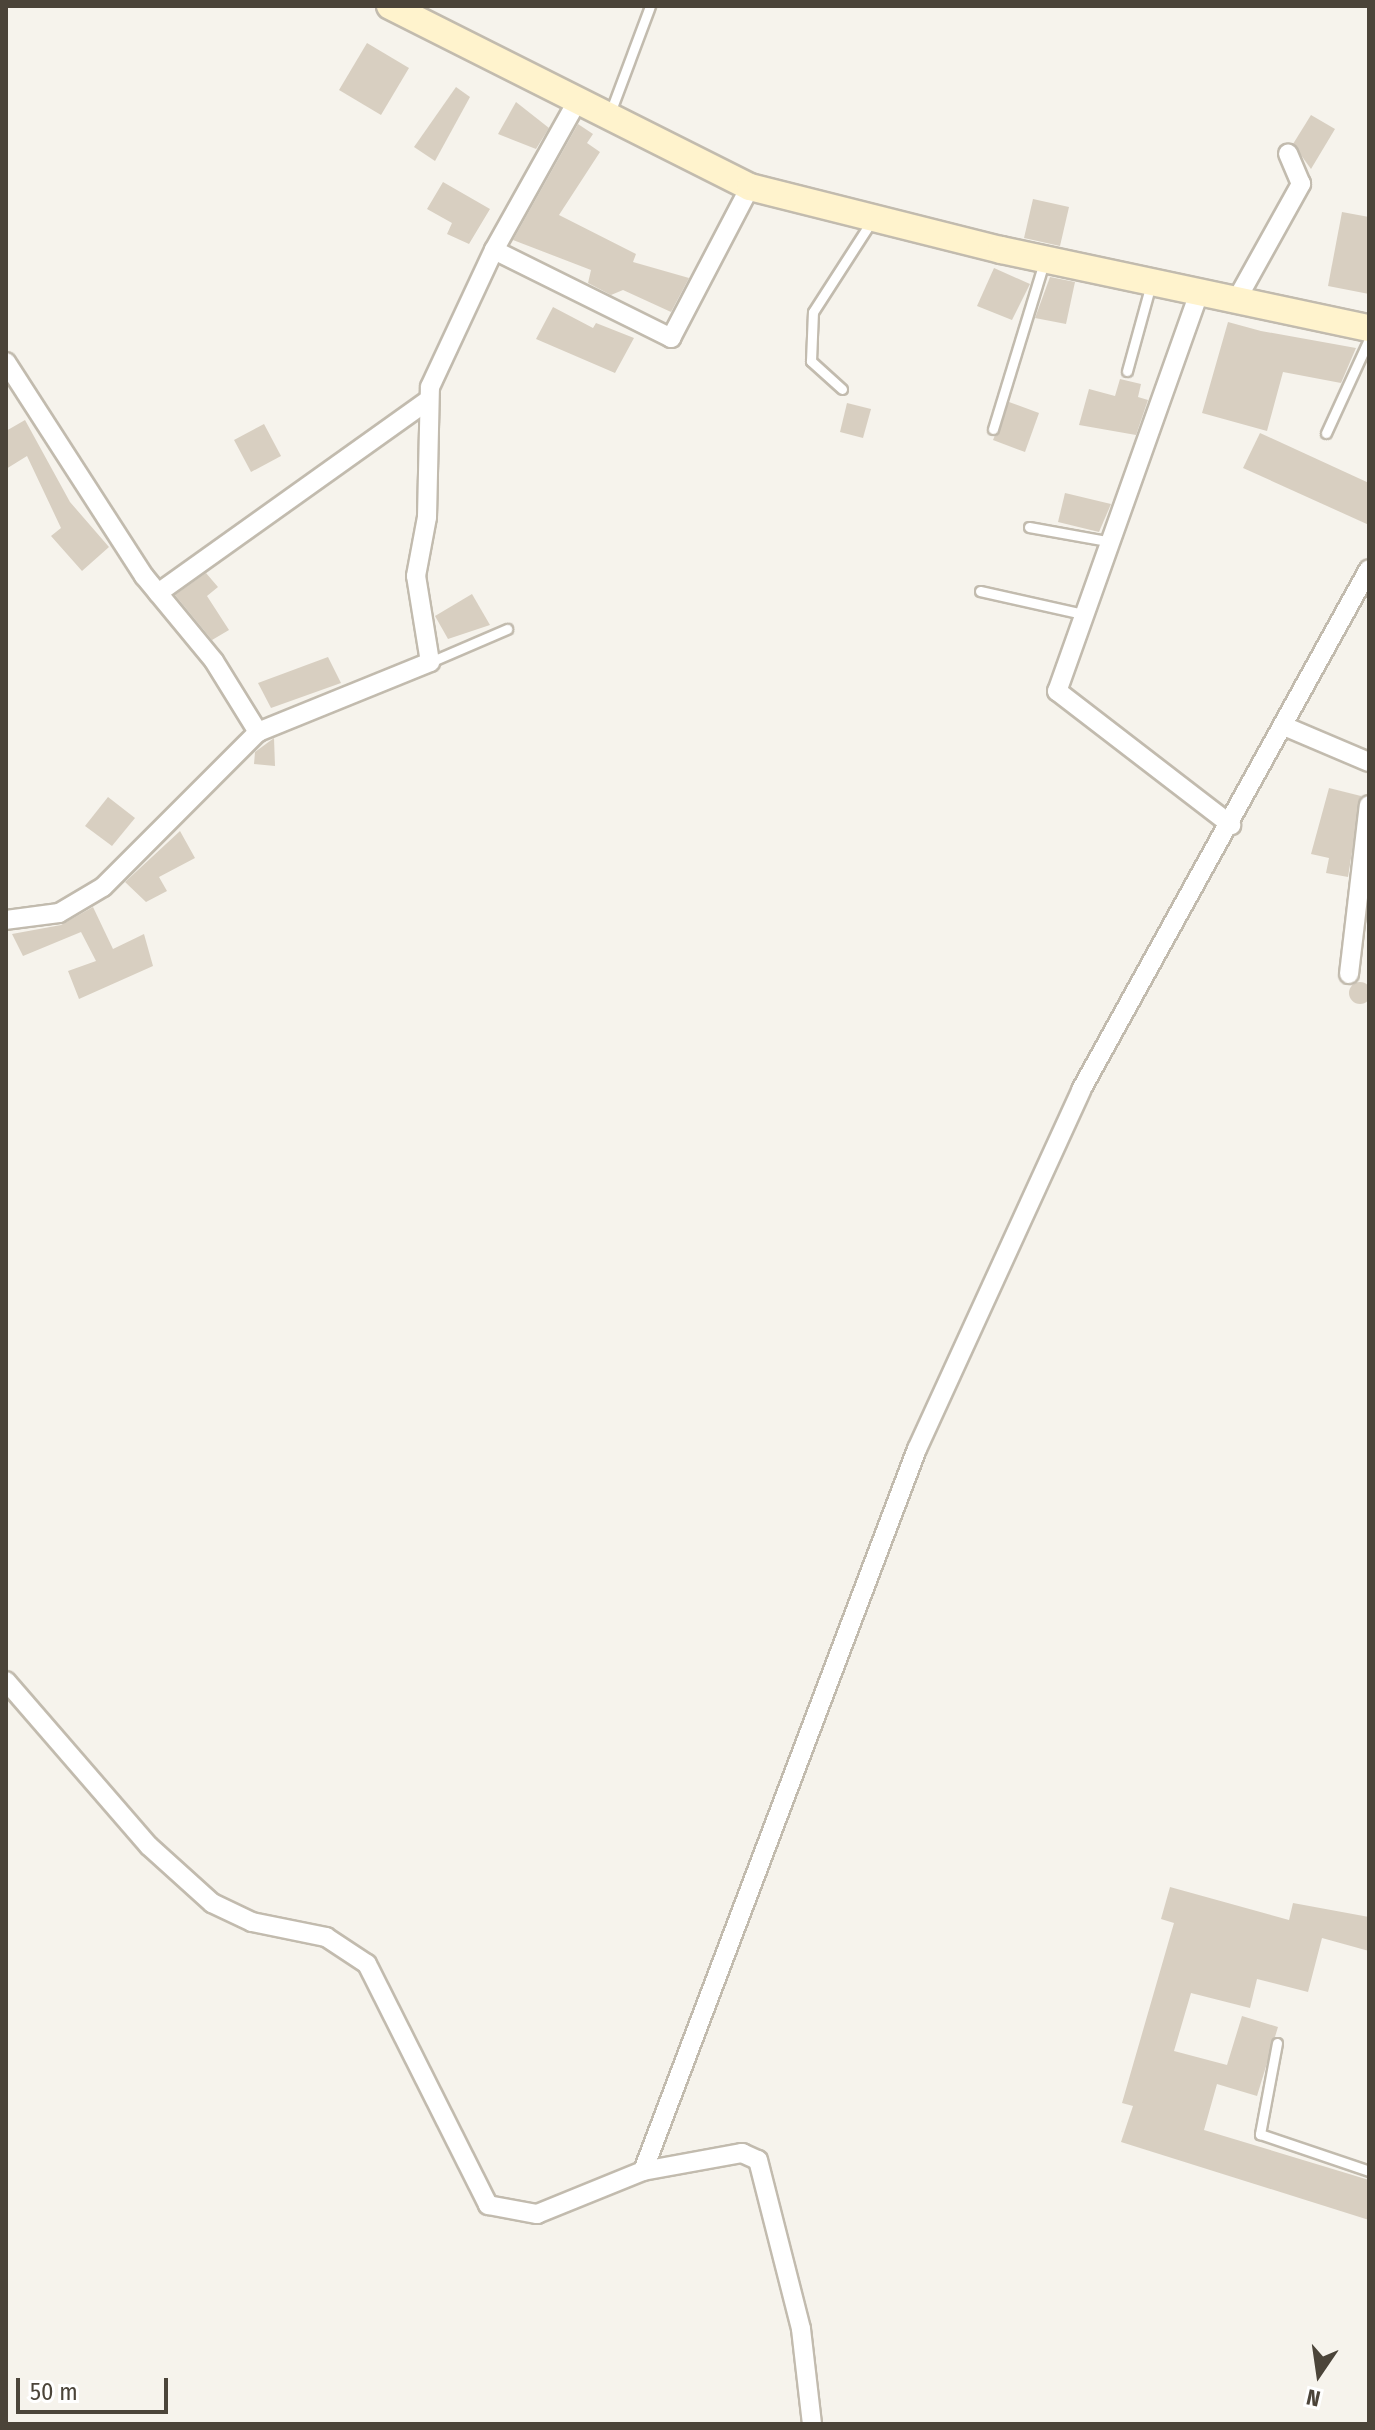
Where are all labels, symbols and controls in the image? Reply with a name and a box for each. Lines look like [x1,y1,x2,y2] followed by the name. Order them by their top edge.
[1279,2334,1359,2414] north arrow
[20,2362,172,2412] scale bar
[30,2378,78,2406] text: 50 m
[1304,2383,1323,2413] text: N

